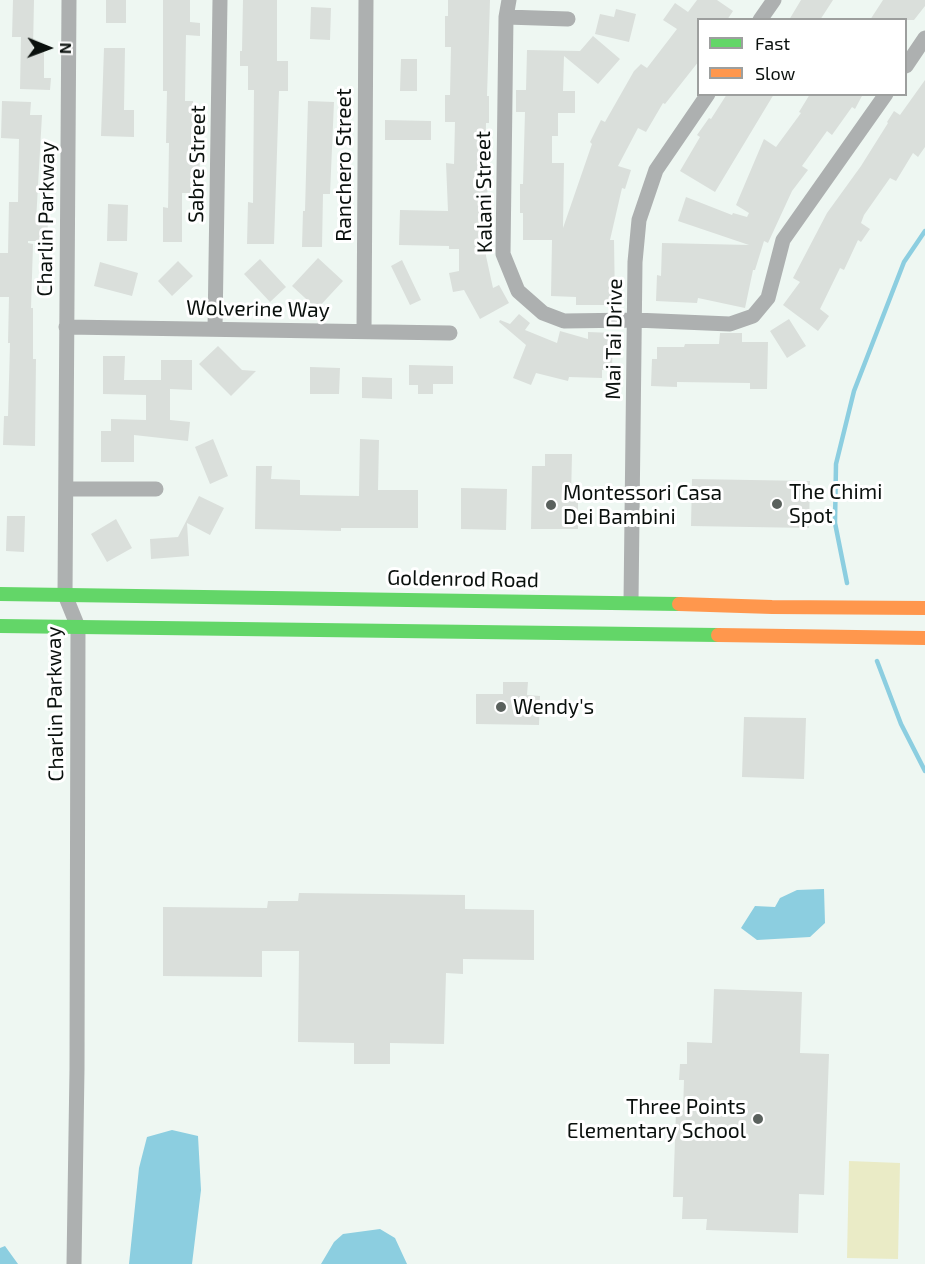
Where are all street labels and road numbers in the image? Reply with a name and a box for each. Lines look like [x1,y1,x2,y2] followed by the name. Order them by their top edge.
[331,88,357,242] street label: Ranchero Street
[183,105,211,223] street label: Sabre Street
[470,131,498,253] street label: Kalani Street
[32,141,60,297] street label: Charlin Parkway
[600,278,628,400] street label: Mai Tai Drive
[186,295,330,323] street label: Wolverine Way
[387,565,539,593] street label: Goldenrod Road
[41,626,69,782] street label: Charlin Parkway

